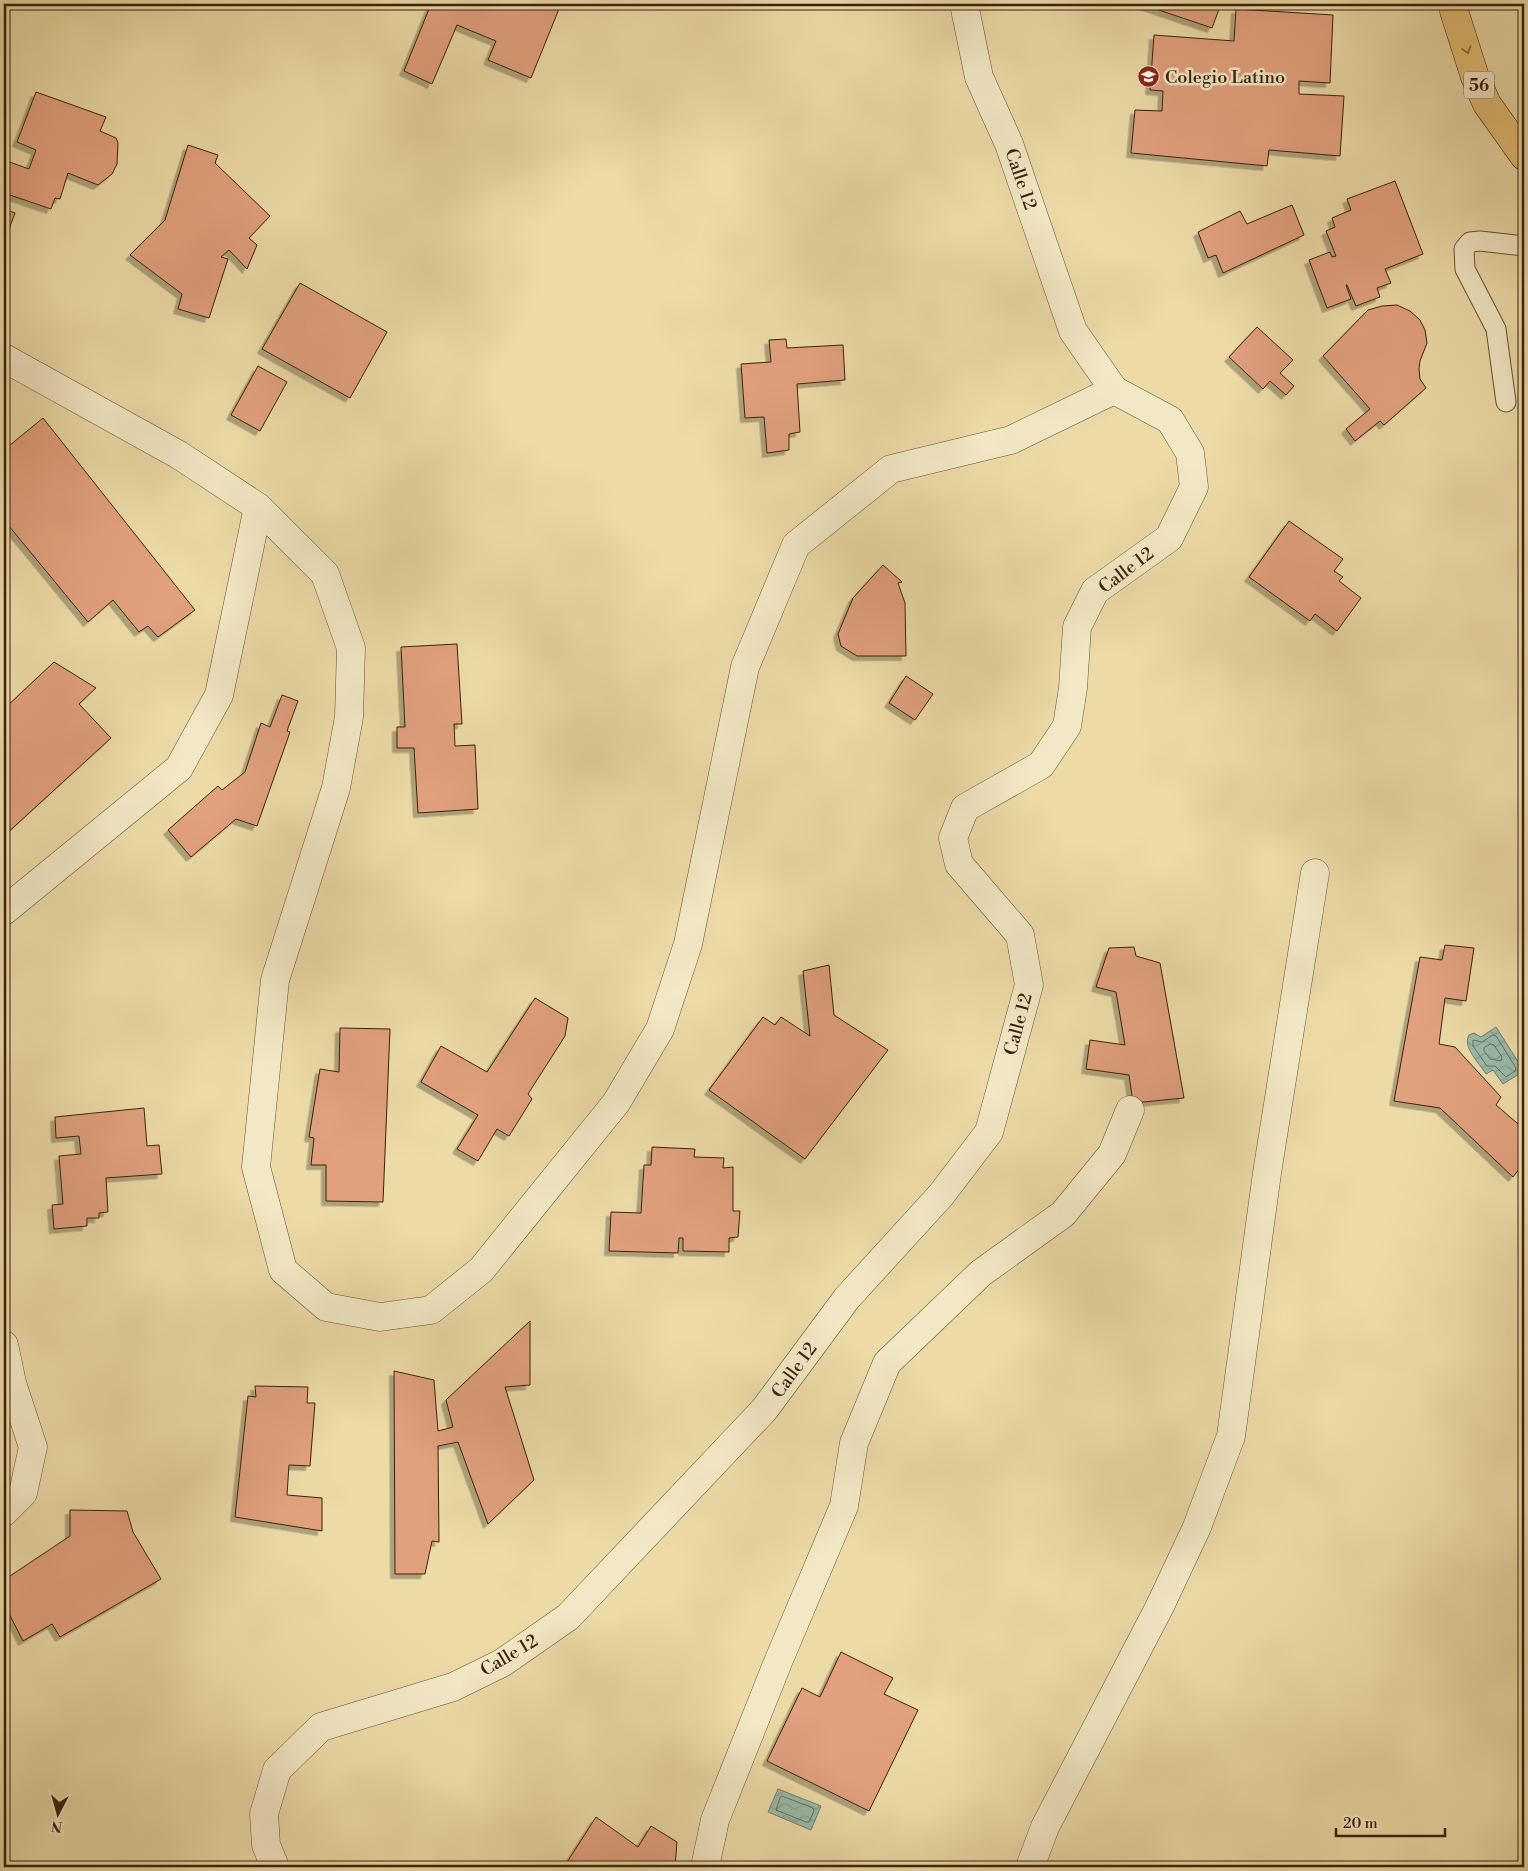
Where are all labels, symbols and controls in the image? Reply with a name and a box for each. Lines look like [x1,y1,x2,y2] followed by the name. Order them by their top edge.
[1461,46,1471,54] one-way arrow
[1137,65,1161,89] school or university icon: Colegio Latino
[1165,66,1285,89] place label: Colegio Latino
[1464,72,1494,98] road number: 56
[999,145,1042,213] street label: Calle 12
[1094,542,1159,599] street label: Calle 12
[999,991,1038,1058] street label: Calle 12
[766,1338,822,1403] street label: Calle 12
[476,1629,542,1682] street label: Calle 12
[32,1788,82,1838] north arrow
[1336,1806,1444,1838] scale bar
[1343,1814,1378,1833] text: 20 m
[50,1816,63,1835] text: N

